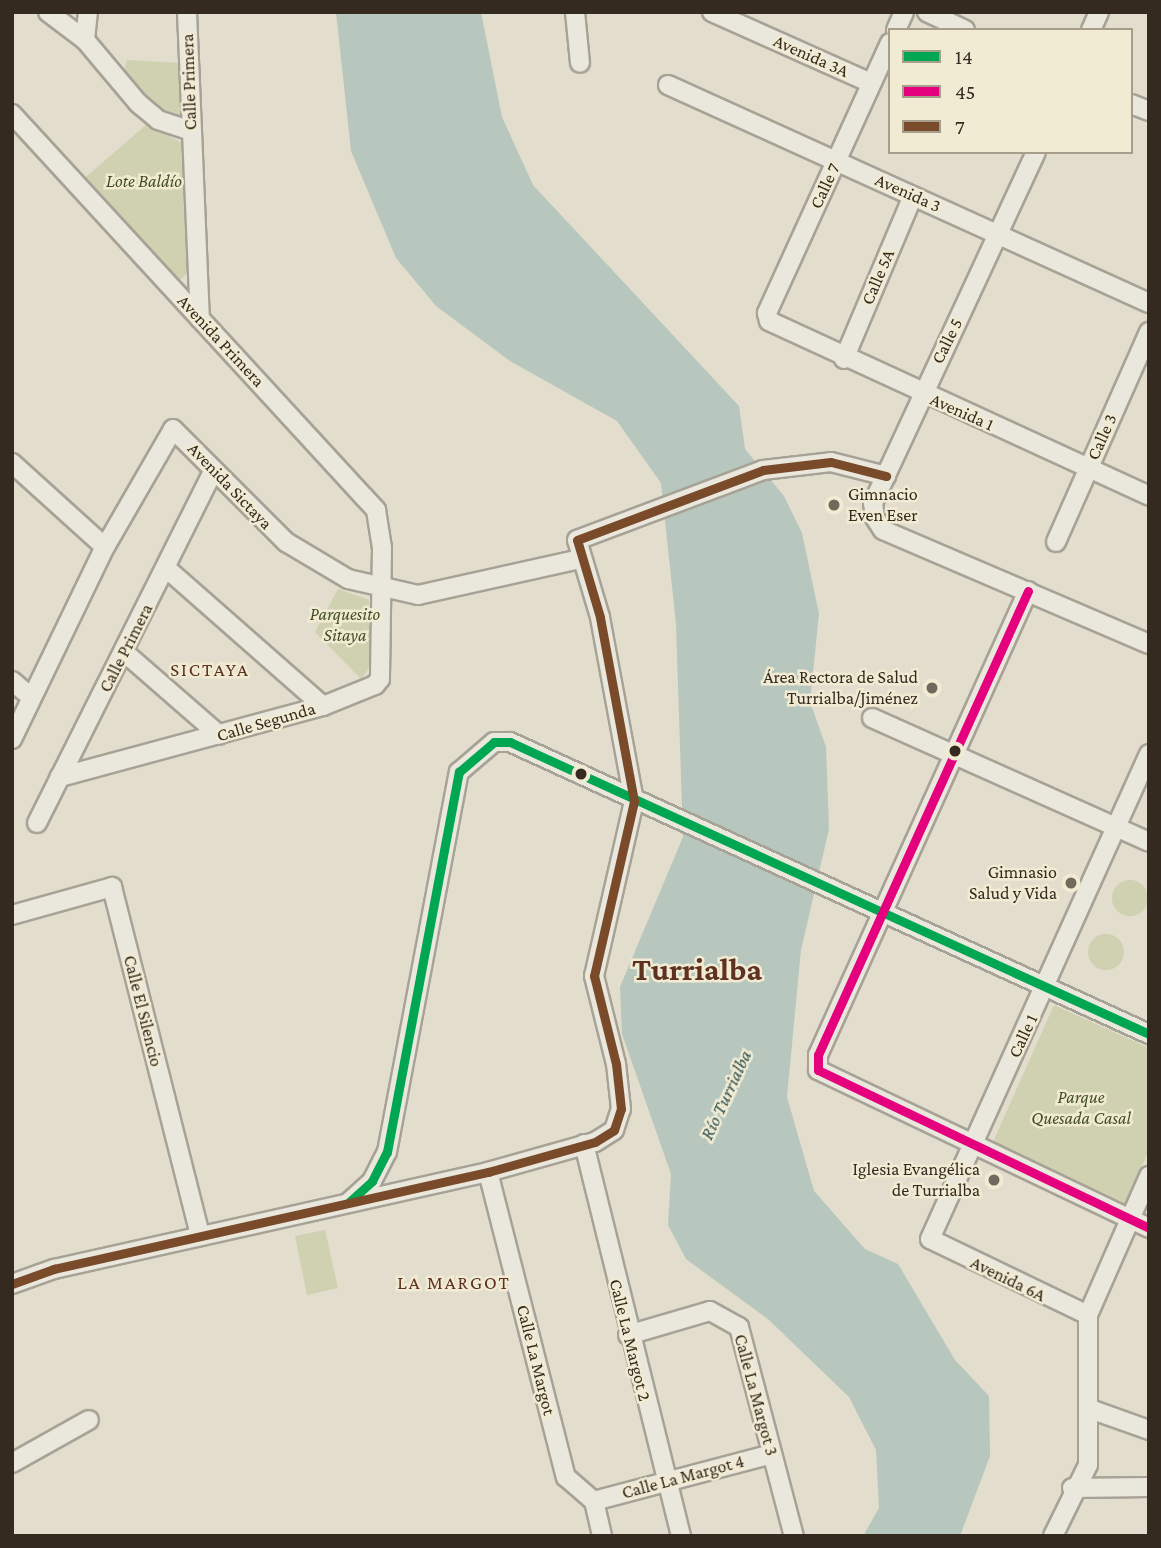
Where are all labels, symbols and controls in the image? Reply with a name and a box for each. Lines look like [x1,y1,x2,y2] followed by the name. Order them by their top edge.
[888,28,1133,154] legend
[770,30,852,82] street label: Avenida 3A
[177,33,201,131] street label: Calle Primera
[955,45,973,69] text: 14
[955,80,976,104] text: 45
[955,115,965,139] text: 7
[805,160,845,212] street label: Calle 7
[872,169,944,217] street label: Avenida 3
[106,170,182,192] park label: Lote Baldío
[857,246,899,308] street label: Calle 5A
[173,290,269,392] street label: Avenida Primera
[927,315,967,367] street label: Calle 5
[927,388,997,436] street label: Avenida 1
[1082,411,1122,463] street label: Calle 3
[183,438,277,534] street label: Avenida Sictaya
[848,484,918,526] place label: Gimnacio Even Eser
[826,497,842,513] marker: Gimnacio Even Eser
[94,600,158,696] street label: Calle Primera
[310,604,380,646] park label: Parquesito Sitaya
[171,659,249,681] district label: SICTAYA
[763,667,918,710] place label: Área Rectora de Salud Turrialba/Jiménez
[924,680,940,696] marker: Área Rectora de Salud Turrialba/Jiménez
[214,698,318,746] street label: Calle Segunda
[948,744,962,758] unlabelled marker
[574,767,588,781] unlabelled marker
[969,862,1057,904] place label: Gimnasio Salud y Vida
[1063,875,1079,891] marker: Gimnasio Salud y Vida
[632,950,762,988] district label: Turrialba
[119,953,167,1069] street label: Calle El Silencio
[1004,1011,1042,1061] street label: Calle 1
[695,1047,757,1143] water label: Río Turrialba
[1031,1087,1131,1130] park label: Parque Quesada Casal
[852,1159,980,1202] place label: Iglesia Evangélica de Turrialba
[986,1172,1002,1188] marker: Iglesia Evangélica de Turrialba
[967,1252,1049,1306] street label: Avenida 6A
[398,1272,510,1294] district label: LA MARGOT
[604,1277,656,1403] street label: Calle La Margot 2
[512,1302,560,1418] street label: Calle La Margot
[729,1332,783,1458] street label: Calle La Margot 3
[619,1450,747,1504] street label: Calle La Margot 4

